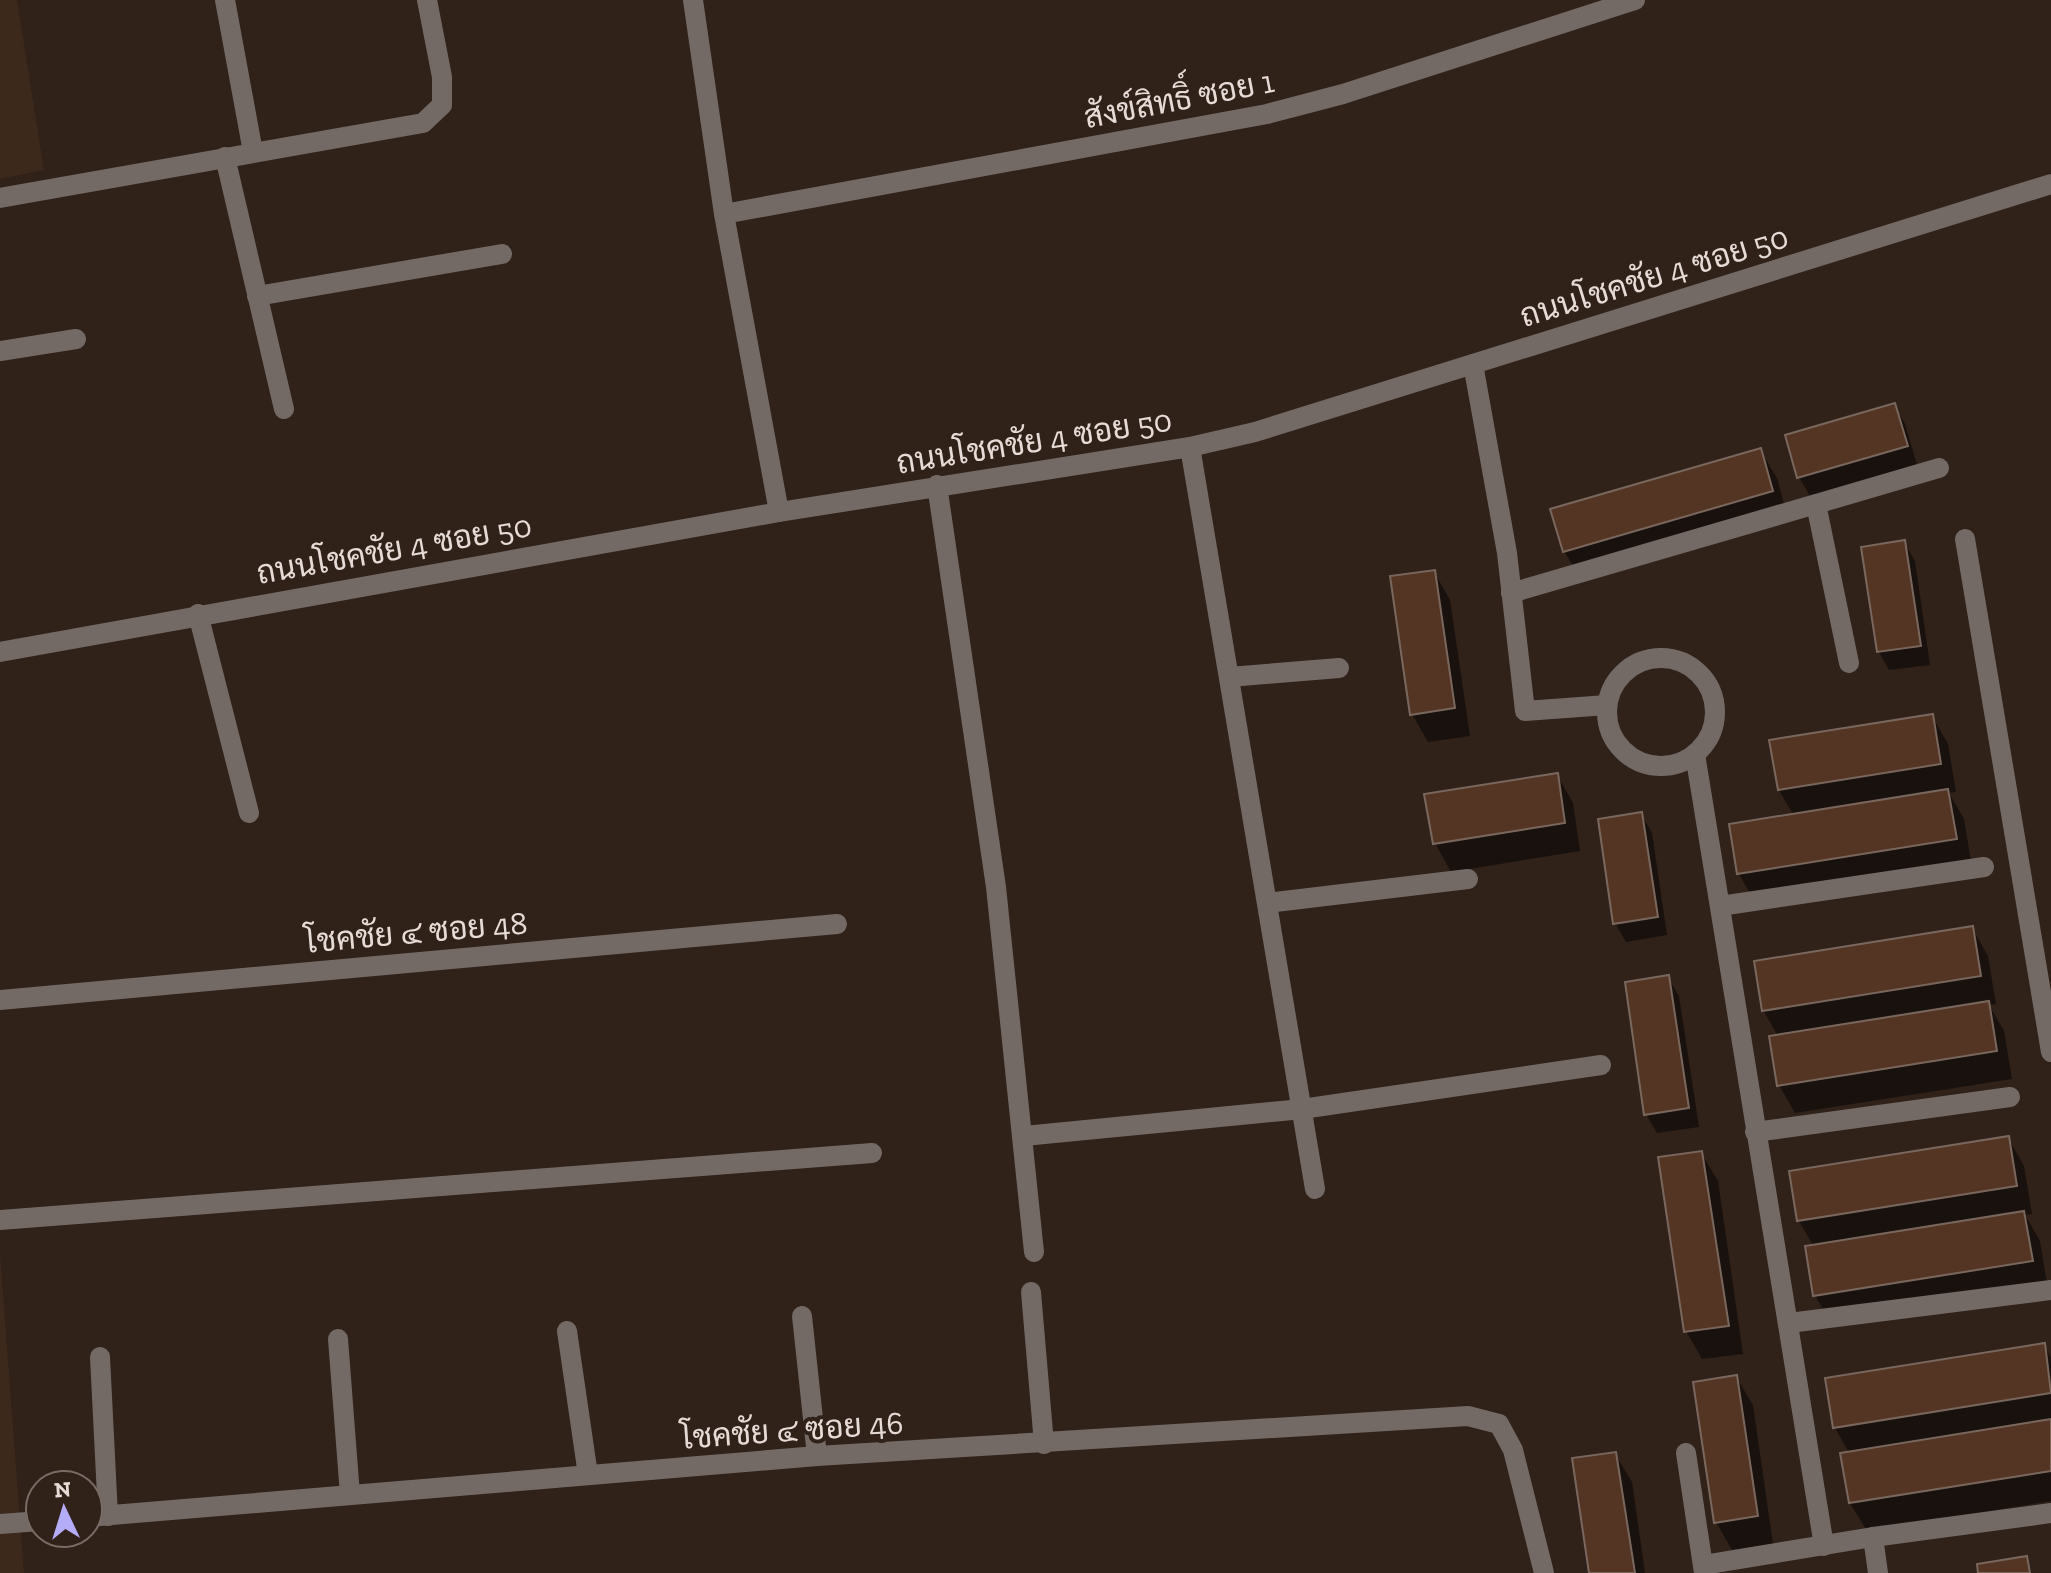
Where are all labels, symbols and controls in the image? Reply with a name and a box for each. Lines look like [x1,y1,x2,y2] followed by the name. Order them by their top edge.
[1079,54,1277,136] street label: สังข์สิทธิ์ ซอย 1
[1515,215,1793,335] street label: ถนนโชคชัย 4 ซอย 50
[893,398,1175,482] street label: ถนนโชคชัย 4 ซอย 50
[253,504,534,592] street label: ถนนโชคชัย 4 ซอย 50
[301,901,529,961] street label: โชคชัย ๔ ซอย 48
[677,1401,905,1457] street label: โชคชัย ๔ ซอย 46
[24,1469,104,1549] north arrow
[53,1475,72,1504] text: N

